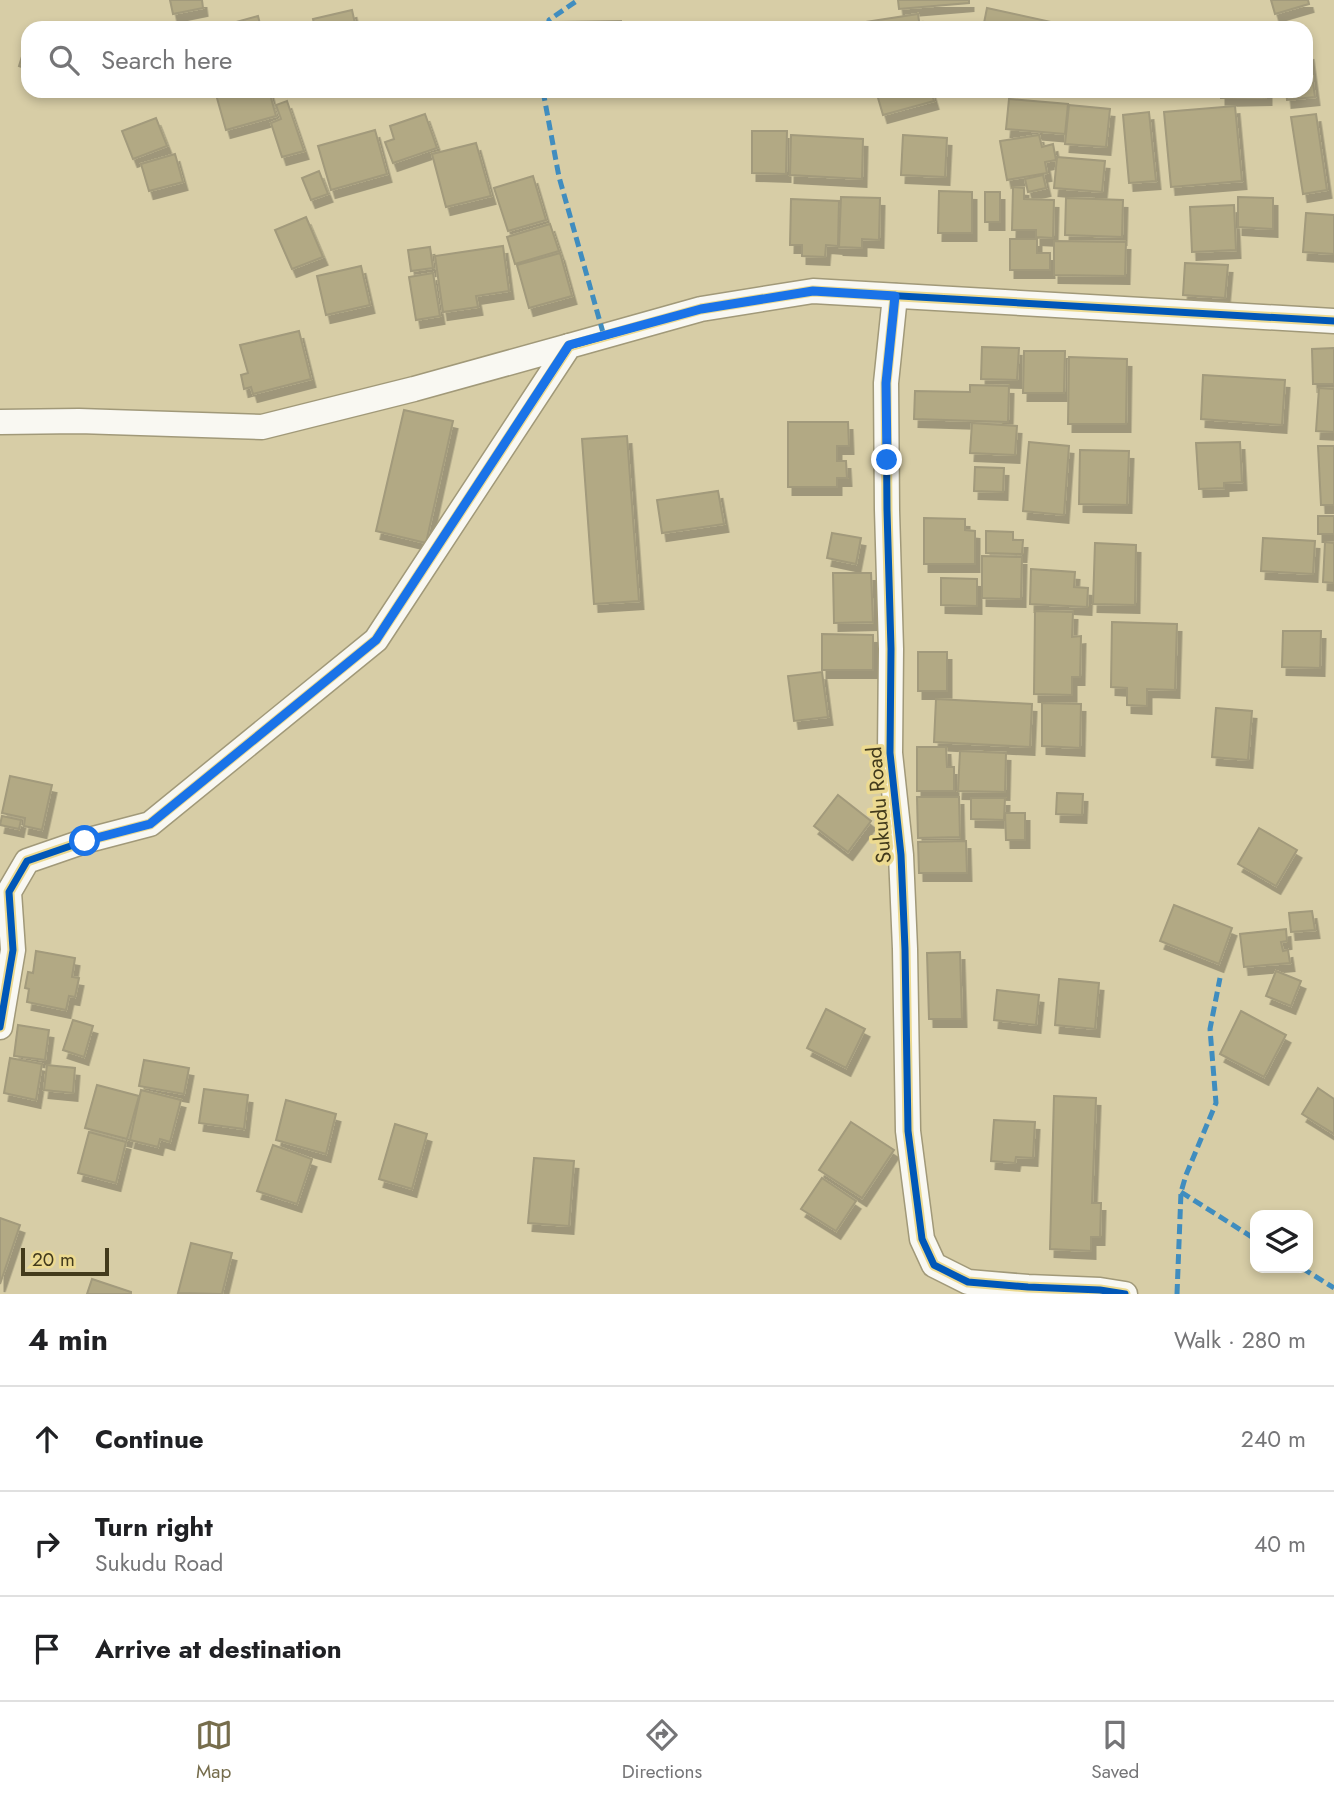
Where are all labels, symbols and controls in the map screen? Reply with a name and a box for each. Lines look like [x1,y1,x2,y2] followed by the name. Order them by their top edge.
[21,21,1313,98] search box
[45,41,83,79] icon: search
[101,41,233,79] text: Search here
[871,444,902,475] route end
[859,745,899,865] street label: Sukudu Road
[69,825,100,856] route start
[1250,1210,1313,1273] map controls
[1250,1210,1313,1273] button: layers
[21,1245,108,1277] scale bar
[32,1246,75,1273] text: 20 m
[28,1318,108,1361] text: 4 min
[1174,1323,1306,1357] text: Walk · 280 m
[28,1420,66,1458] icon: ahead
[95,1420,204,1458] text: Continue
[1241,1422,1306,1456] text: 240 m
[95,1508,213,1546] text: Turn right
[28,1525,66,1563] icon: right
[1254,1527,1306,1561] text: 40 m
[95,1546,223,1580] text: Sukudu Road
[28,1630,66,1668] icon: arrive
[95,1630,342,1668] text: Arrive at destination
[195,1716,233,1785] tab: Map
[622,1716,702,1785] tab: Directions
[1091,1716,1139,1785] tab: Saved

